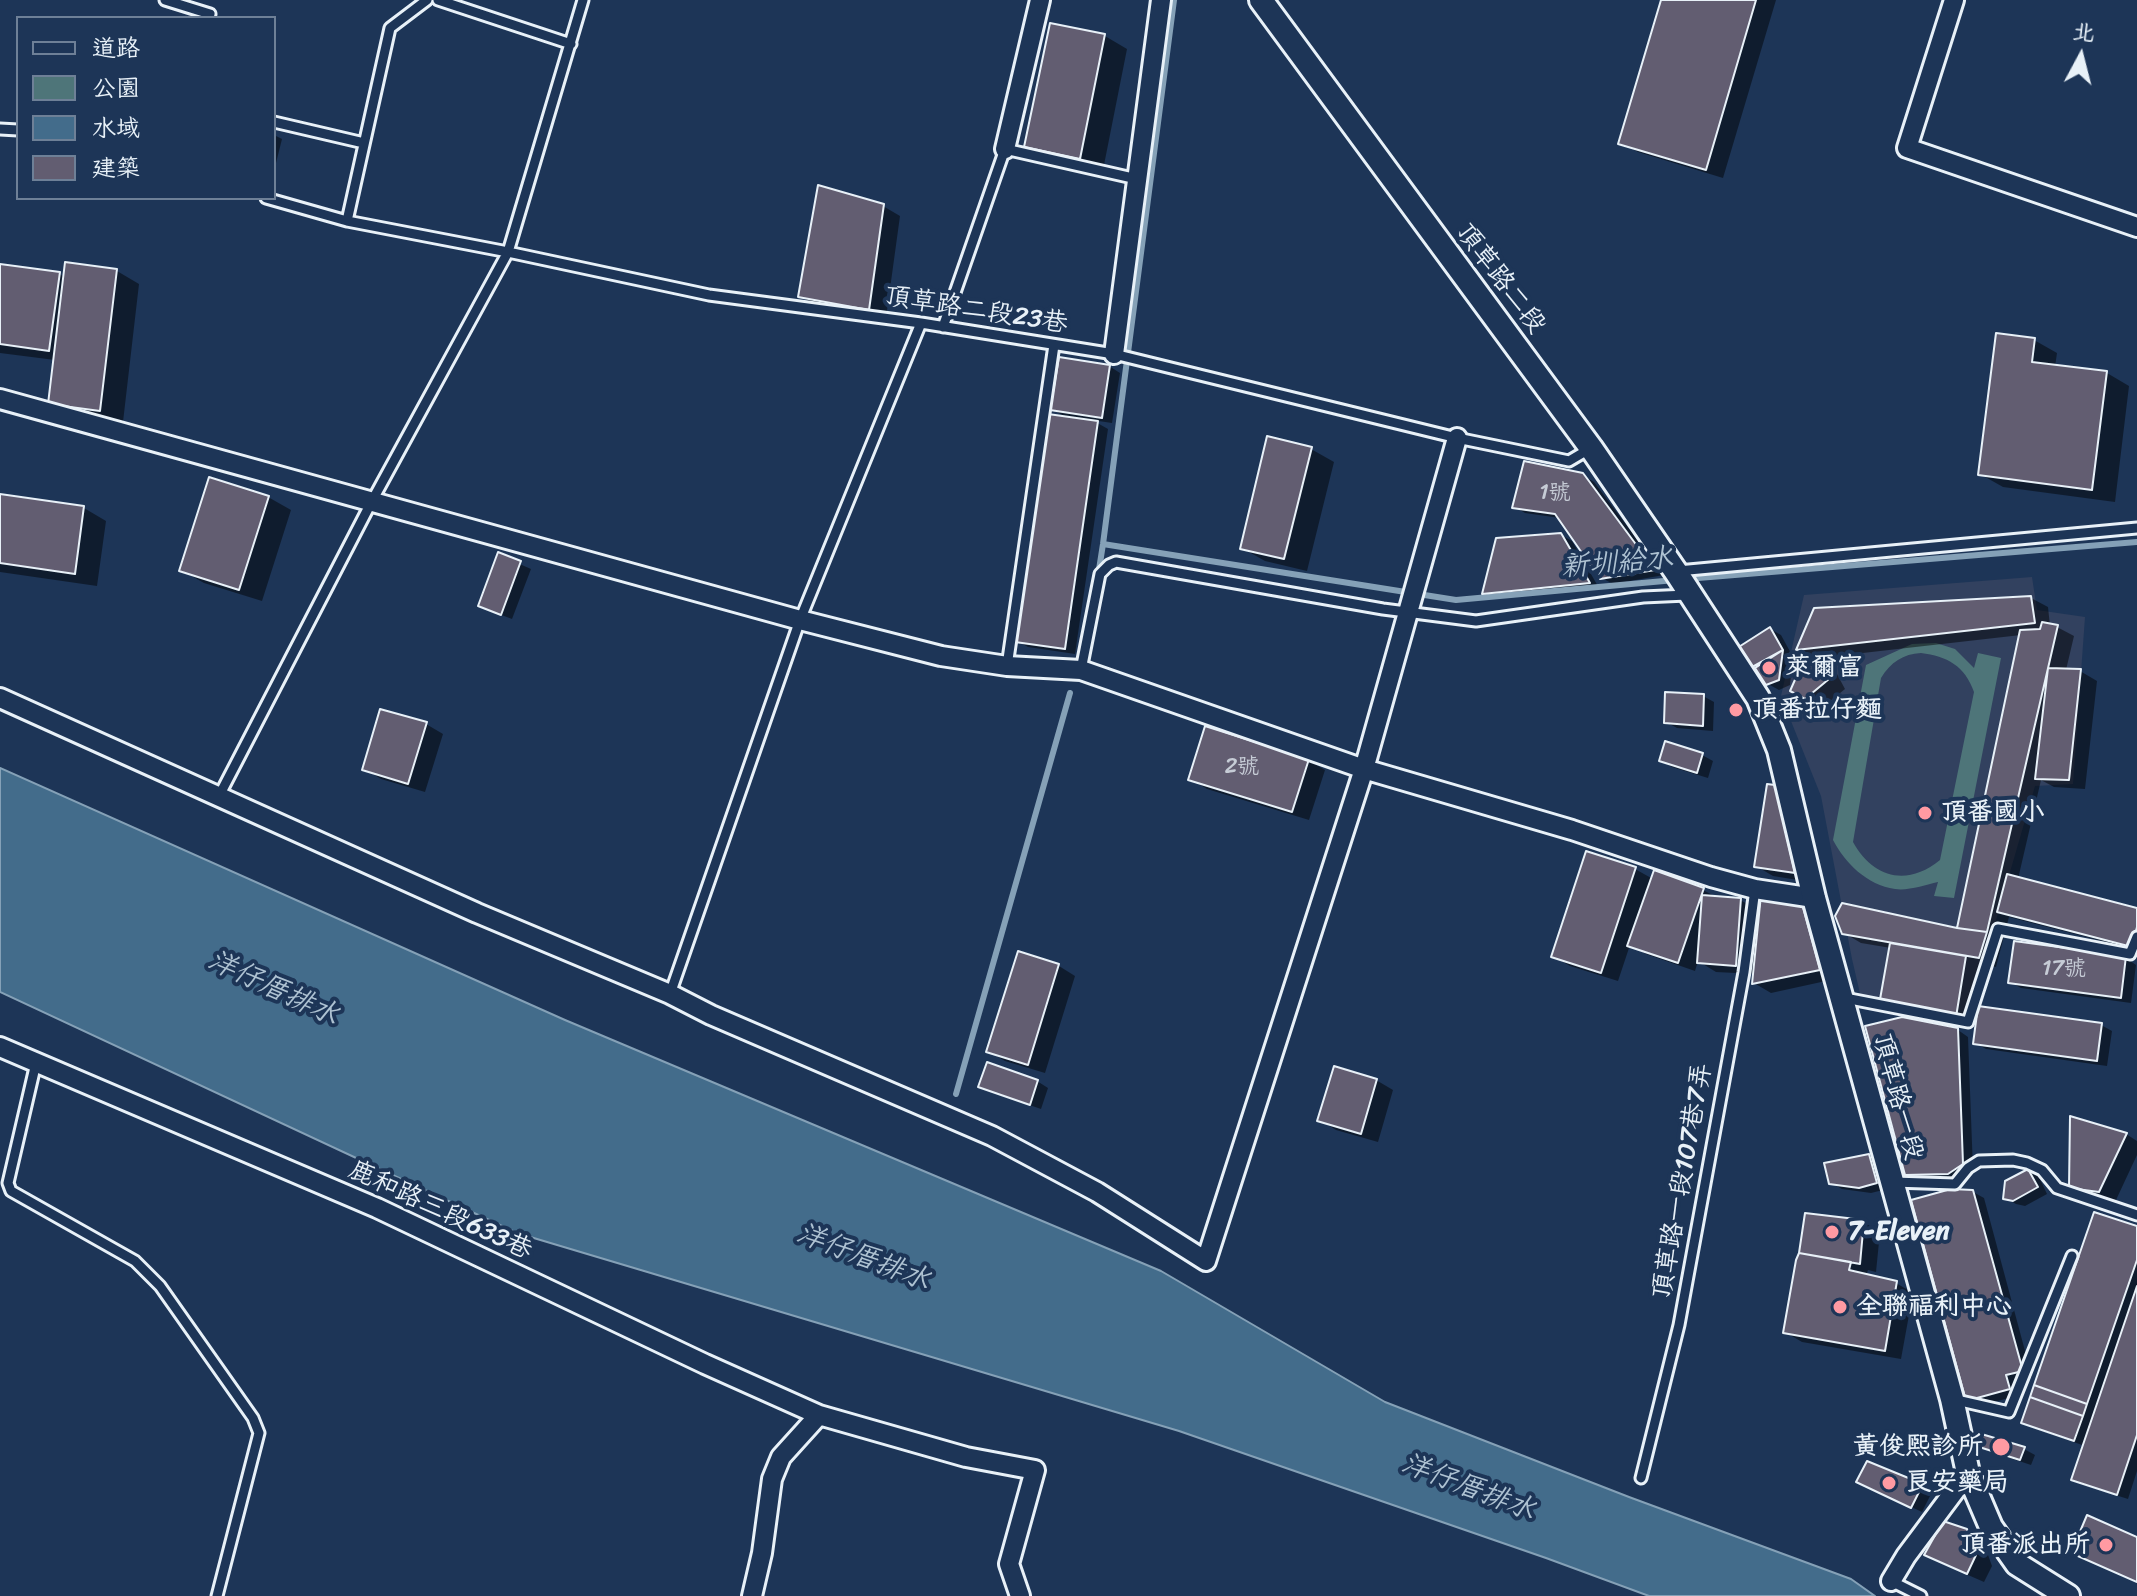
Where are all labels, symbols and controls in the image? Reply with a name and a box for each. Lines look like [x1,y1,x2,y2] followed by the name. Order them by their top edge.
[2071,11,2097,52] text: 北
[16,16,276,200] legend
[2041,16,2121,96] north arrow
[92,27,140,69] text: 道路
[92,67,140,109] text: 公園
[92,107,140,149] text: 水域
[92,147,140,189] text: 建築
[1448,218,1552,340] street label: 頂草路二段
[882,281,1070,341] street label: 頂草路二段23巷
[1539,480,1571,506] house number: 1號
[1560,542,1674,586] water label: 新圳給水
[1785,652,1863,684] place label: 萊爾富
[1760,659,1778,677] marker: 萊爾富
[1752,694,1882,726] place label: 頂番拉仔麵
[1727,701,1745,719] marker: 頂番拉仔麵
[1225,754,1259,780] house number: 2號
[1941,797,2045,829] place label: 頂番國小
[1916,804,1934,822] marker: 頂番國小
[202,944,344,1034] water label: 洋仔厝排水
[2042,956,2086,982] house number: 17號
[1865,1030,1929,1164] street label: 頂草路一段
[1647,1060,1719,1302] street label: 頂草路一段107巷7弄
[343,1155,537,1267] street label: 鹿和路三段633巷
[1848,1216,1950,1248] place label: 7-Eleven
[792,1217,934,1299] water label: 洋仔厝排水
[1823,1223,1841,1241] marker: 7-Eleven
[1856,1291,2012,1323] place label: 全聯福利中心
[1831,1298,1849,1316] marker: 全聯福利中心
[1853,1431,1983,1463] place label: 黃俊熙診所
[1990,1436,2012,1458] marker: 黃俊熙診所
[1397,1447,1539,1529] water label: 洋仔厝排水
[1905,1467,2009,1499] place label: 良安藥局
[1880,1474,1898,1492] marker: 良安藥局
[1960,1529,2090,1561] place label: 頂番派出所
[2097,1536,2115,1554] marker: 頂番派出所

